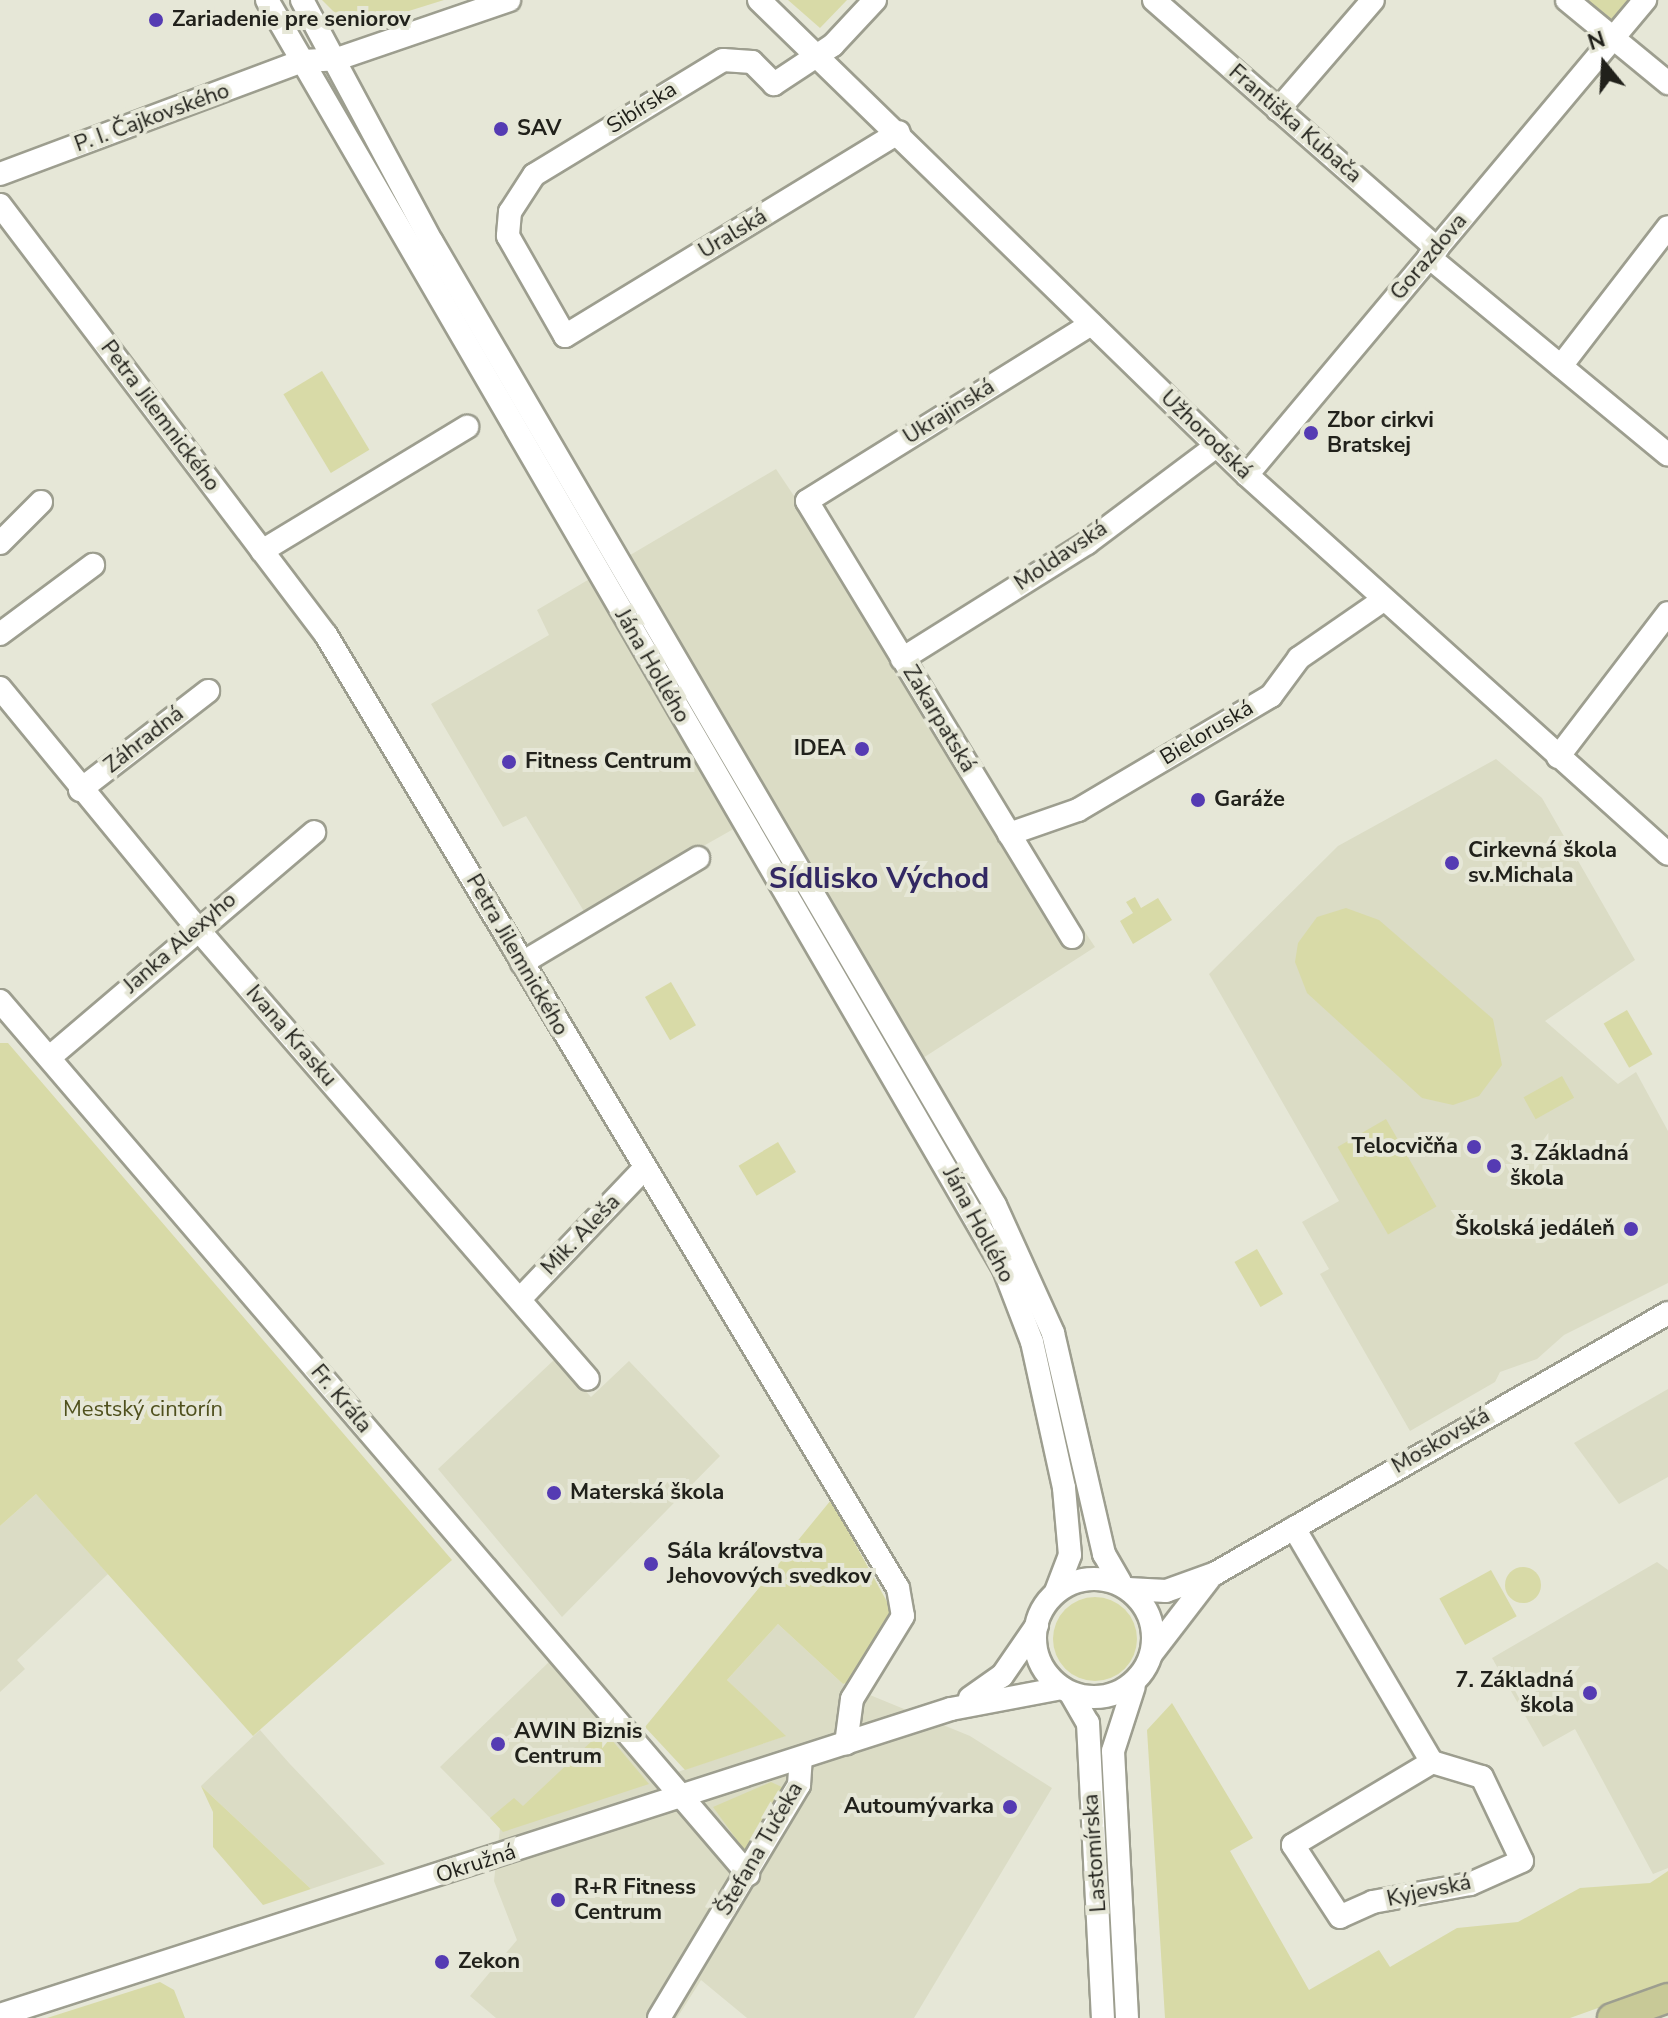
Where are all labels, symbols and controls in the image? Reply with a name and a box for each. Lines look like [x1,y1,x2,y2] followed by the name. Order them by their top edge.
[172,7,411,33] place label: Zariadenie pre seniorov
[147,11,165,29] marker: Zariadenie pre seniorov
[1564,24,1644,104] north arrow
[1584,24,1609,58] text: N
[1223,59,1367,189] street label: Františka Kubača
[602,76,682,140] street label: Sibírska
[71,78,233,158] street label: P. I. Čajkovského
[517,116,562,142] place label: SAV
[492,120,510,138] marker: SAV
[694,203,772,265] street label: Uralská
[1385,208,1473,306] street label: Gorazdova
[95,335,225,497] street label: Petra Jilemnického
[899,374,999,450] street label: Ukrajinská
[1155,385,1257,485] street label: Užhorodská
[1327,407,1434,458] place label: Zbor cirkvi Bratskej
[1302,424,1320,442] marker: Zbor cirkvi Bratskej
[1010,515,1112,597] street label: Moldavská
[609,604,695,728] street label: Jána Hollého
[897,661,981,777] street label: Zakarpatská
[1156,695,1258,771] street label: Bieloruská
[99,701,189,779] street label: Záhradná
[794,736,846,762] place label: IDEA
[853,740,871,758] marker: IDEA
[525,749,692,775] place label: Fitness Centrum
[500,753,518,771] marker: Fitness Centrum
[1214,787,1285,813] place label: Garáže
[1189,791,1207,809] marker: Garáže
[1468,837,1617,888] place label: Cirkevná škola sv.Michala
[1443,854,1461,872] marker: Cirkevná škola sv.Michala
[769,861,989,897] district label: Sídlisko Východ
[460,870,574,1040] street label: Petra Jilemnického
[118,887,242,999] street label: Janka Alexyho
[240,980,342,1092] street label: Ivana Krasku
[1351,1134,1458,1160] place label: Telocvičňa
[1465,1138,1483,1156] marker: Telocvičňa
[1510,1140,1629,1192] place label: 3. Základná škola
[1485,1157,1503,1175] marker: 3. Základná škola
[937,1163,1019,1287] street label: Jána Hollého
[536,1189,626,1281] street label: Mik. Aleša
[1455,1216,1615,1242] place label: Školská jedáleň
[1622,1220,1640,1238] marker: Školská jedáleň
[305,1359,377,1439] street label: Fr. Kráľa
[63,1397,223,1423] park label: Mestský cintorín
[1387,1402,1495,1480] street label: Moskovská
[570,1480,724,1506] place label: Materská škola
[545,1484,563,1502] marker: Materská škola
[667,1538,872,1590] place label: Sála kráľovstva Jehovových svedkov
[642,1555,660,1573] marker: Sála kráľovstva Jehovových svedkov
[1455,1667,1574,1718] place label: 7. Základná škola
[1581,1684,1599,1702] marker: 7. Základná škola
[514,1718,643,1770] place label: AWIN Biznis Centrum
[489,1735,507,1753] marker: AWIN Biznis Centrum
[711,1778,809,1920] street label: Štefana Tučeka
[1078,1793,1112,1913] street label: Lastomírska
[844,1794,994,1820] place label: Autoumývarka
[1001,1798,1019,1816] marker: Autoumývarka
[433,1839,519,1889] street label: Okružná
[1384,1869,1474,1913] street label: Kyjevská
[574,1874,696,1926] place label: R+R Fitness Centrum
[549,1891,567,1909] marker: R+R Fitness Centrum
[458,1949,520,1975] place label: Zekon
[433,1953,451,1971] marker: Zekon

